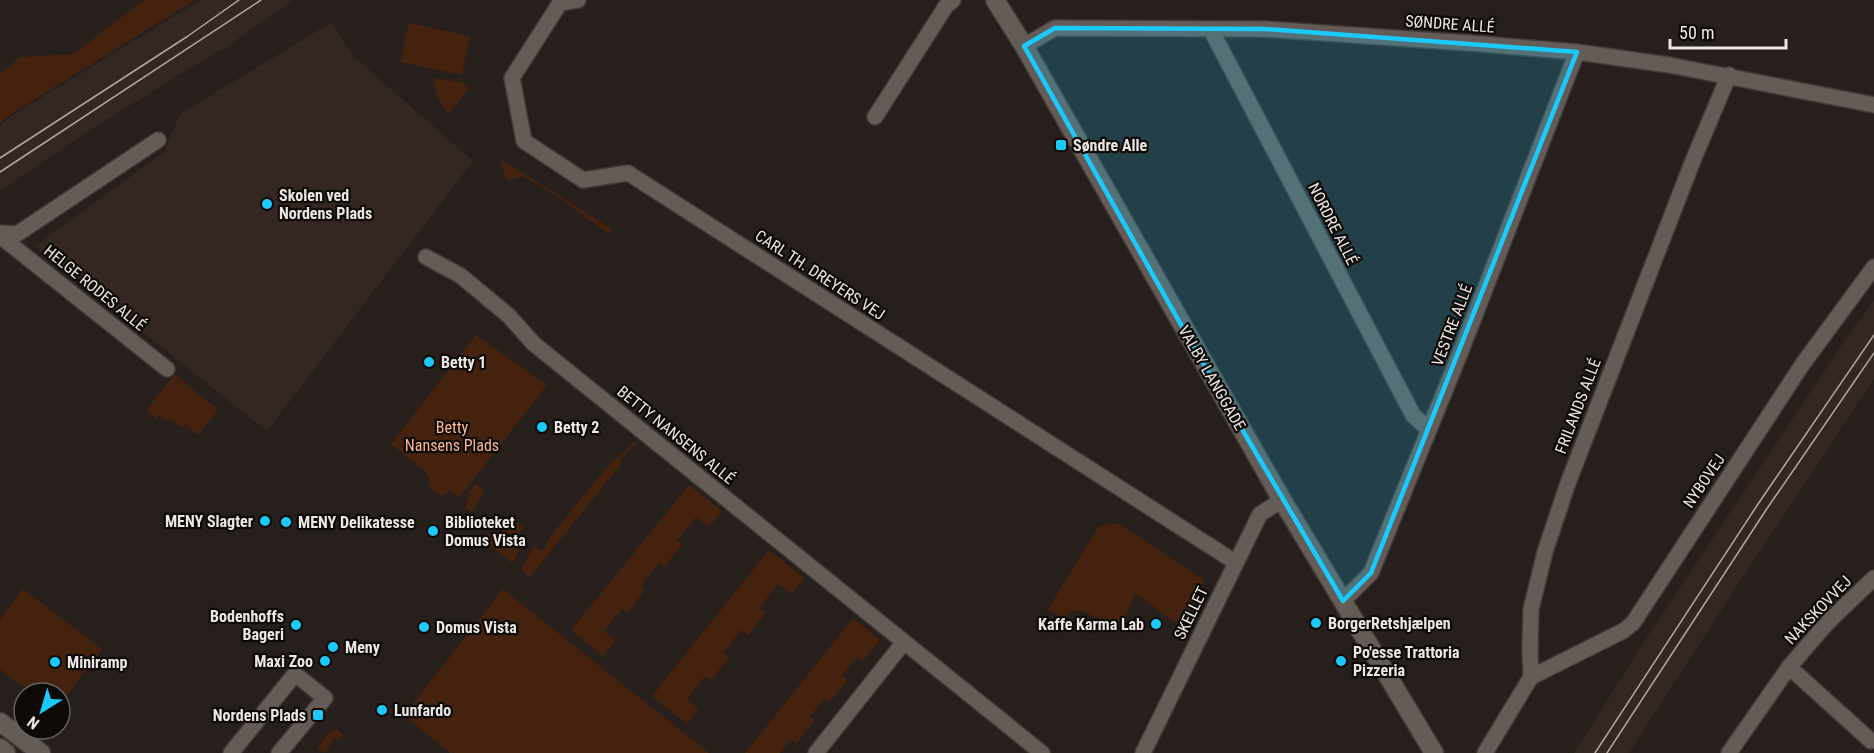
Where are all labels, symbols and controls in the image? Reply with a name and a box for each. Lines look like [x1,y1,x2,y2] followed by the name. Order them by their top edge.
[1405,11,1495,37] street label: SØNDRE ALLÉ
[1670,12,1786,50] scale bar
[1679,22,1714,43] text: 50 m
[1073,136,1147,155] place label: Søndre Alle
[1054,138,1068,152] marker: Søndre Alle
[1304,180,1362,268] street label: NORDRE ALLÉ
[279,186,372,223] place label: Skolen ved Nordens Plads
[260,197,274,211] marker: Skolen ved Nordens Plads
[752,226,888,324] street label: CARL TH. DREYERS VEJ
[40,241,150,335] street label: HELGE RODES ALLÉ
[1428,281,1476,369] street label: VESTRE ALLÉ
[1174,322,1250,434] street label: VALBY LANGGADE
[441,353,486,372] place label: Betty 1
[422,355,436,369] marker: Betty 1
[1551,356,1605,456] street label: FRILANDS ALLÉ
[613,382,739,488] street label: BETTY NANSENS ALLÉ
[405,418,499,455] park label: Betty Nansens Plads
[554,418,599,437] place label: Betty 2
[535,420,549,434] marker: Betty 2
[1679,450,1729,512] street label: NYBOVEJ
[165,512,253,531] place label: MENY Slagter
[298,513,415,532] place label: MENY Delikatesse
[445,513,526,550] place label: Biblioteket Domus Vista
[258,514,272,528] marker: MENY Slagter
[279,515,293,529] marker: MENY Delikatesse
[426,524,440,538] marker: Biblioteket Domus Vista
[1781,572,1855,648] street label: NAKSKOVVEJ
[1170,583,1212,643] street label: SKELLET
[210,607,284,644] place label: Bodenhoffs Bageri
[1328,614,1451,633] place label: BorgerRetshjælpen
[1038,615,1144,634] place label: Kaffe Karma Lab
[1309,616,1323,630] marker: BorgerRetshjælpen
[1149,617,1163,631] marker: Kaffe Karma Lab
[289,618,303,632] marker: Bodenhoffs Bageri
[436,618,517,637] place label: Domus Vista
[417,620,431,634] marker: Domus Vista
[345,638,380,657] place label: Meny
[326,640,340,654] marker: Meny
[1353,643,1460,680] place label: Po'esse Trattoria Pizzeria
[254,652,313,671] place label: Maxi Zoo
[67,653,128,672] place label: Miniramp
[318,654,332,668] marker: Maxi Zoo
[1334,654,1348,668] marker: Po'esse Trattoria Pizzeria
[48,655,62,669] marker: Miniramp
[12,681,72,741] north arrow
[394,701,451,720] place label: Lunfardo
[375,703,389,717] marker: Lunfardo
[213,706,306,725] place label: Nordens Plads
[311,708,325,722] marker: Nordens Plads
[24,712,43,733] text: N

